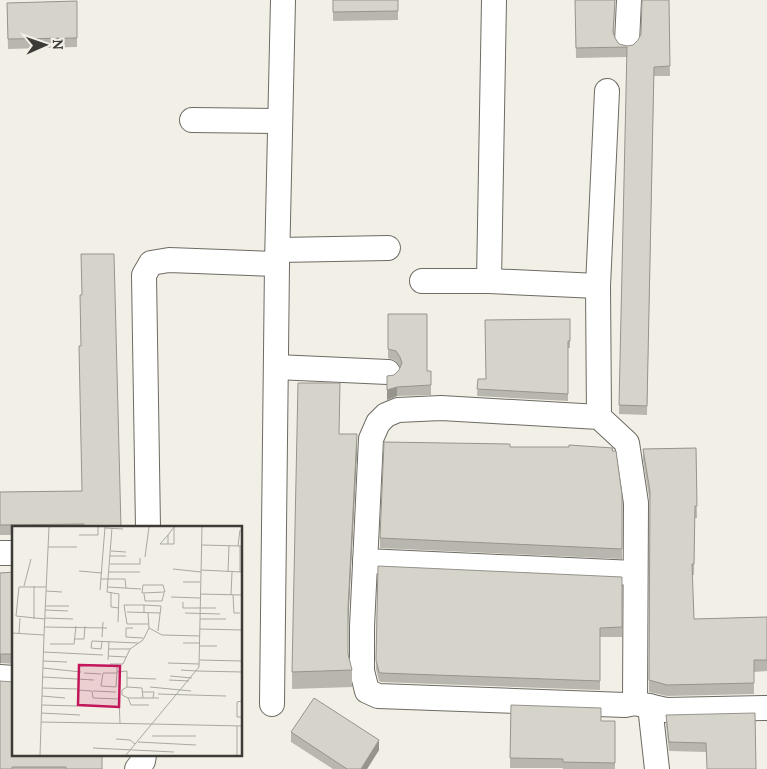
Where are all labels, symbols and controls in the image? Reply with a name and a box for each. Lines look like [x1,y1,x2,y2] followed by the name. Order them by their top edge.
[20,20,70,70] north arrow
[49,39,67,50] text: N
[12,526,242,756] inset map

